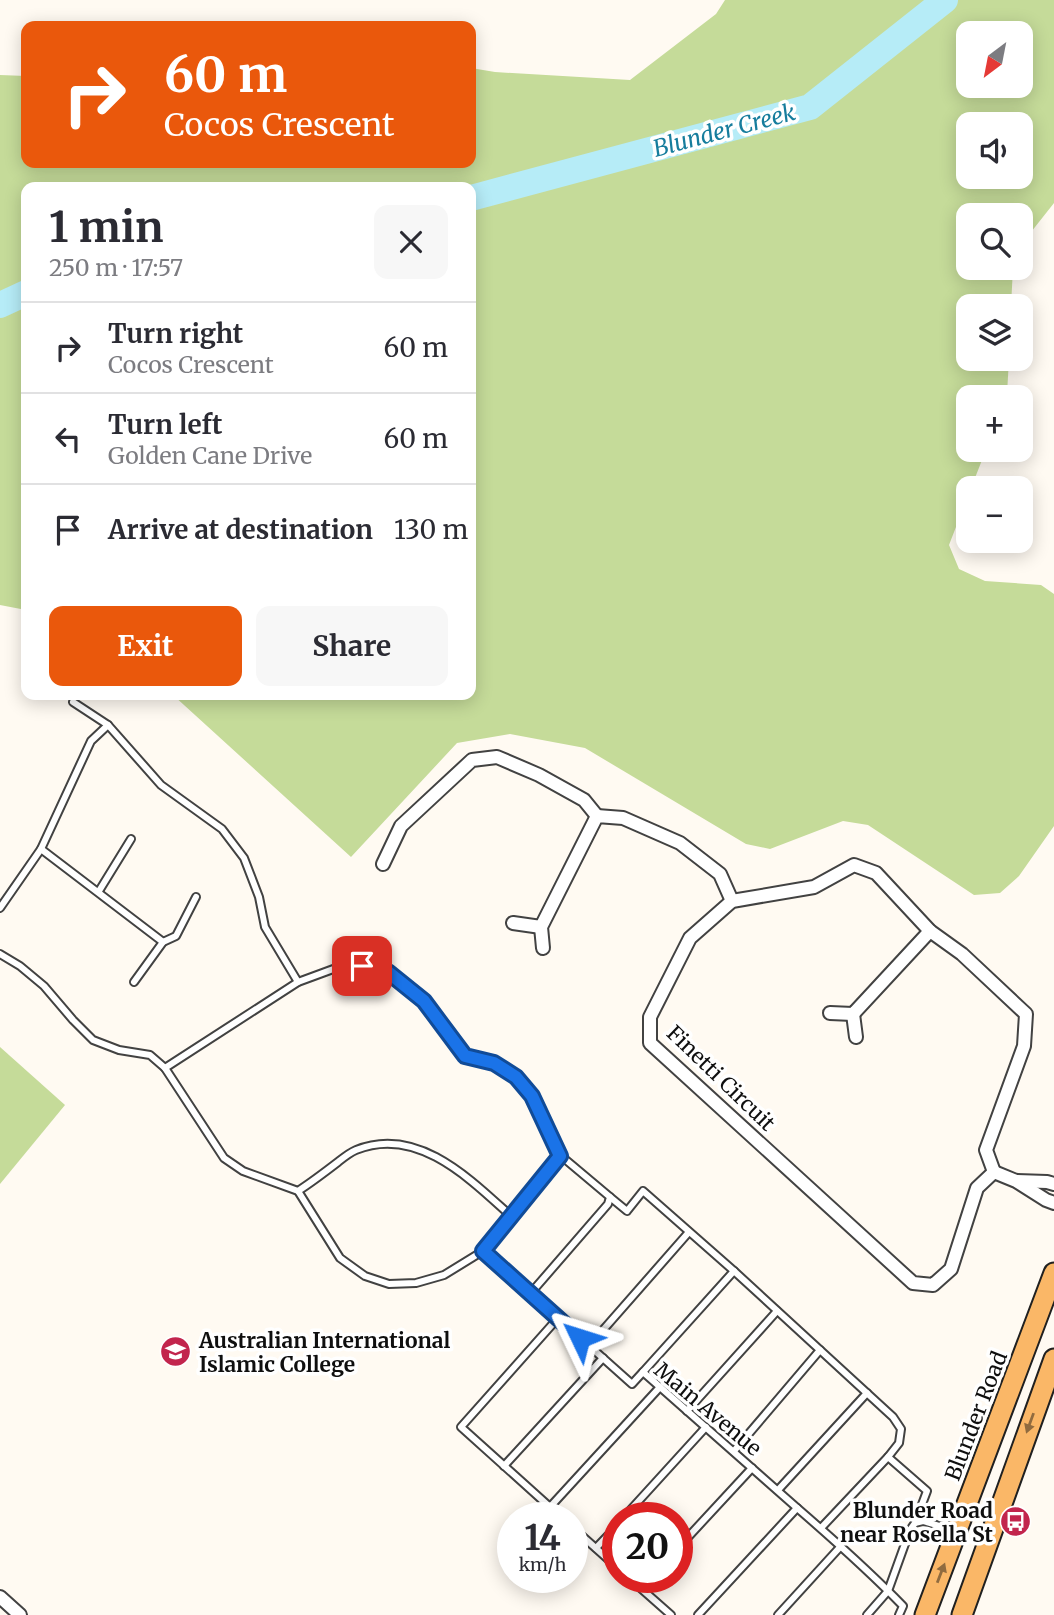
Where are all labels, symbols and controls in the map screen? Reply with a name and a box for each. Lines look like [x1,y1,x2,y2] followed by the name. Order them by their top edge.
[956,21,1032,98] north arrow
[956,21,1033,553] map controls
[164,44,287,105] text: 60 m
[49,49,140,140] icon: right
[650,97,799,163] water label: Blunder Creek
[164,105,395,145] text: Cocos Crescent
[956,112,1033,189] button: sound
[49,201,163,253] text: 1 min
[956,203,1033,280] button: search
[374,205,448,279] button: close
[49,253,183,282] text: 250 m · 17:57
[956,294,1033,371] button: layers
[108,317,243,350] text: Turn right
[49,329,87,367] icon: right
[384,331,448,364] text: 60 m
[108,350,274,379] text: Cocos Crescent
[956,385,1033,462] button: +
[108,408,222,441] text: Turn left
[49,420,87,458] icon: left
[384,422,448,455] text: 60 m
[108,441,312,470] text: Golden Cane Drive
[956,476,1033,553] button: −
[49,511,87,549] icon: arrive
[108,513,373,546] text: Arrive at destination
[394,513,468,546] text: 130 m
[49,606,242,686] button: Exit
[256,606,448,686] button: Share
[332,936,392,996] pin
[343,947,381,985] icon: arrive
[661,1020,781,1136] street label: Finetti Circuit
[543,1301,617,1375] position arrow
[198,1327,450,1378] place label: Australian International Islamic College
[159,1335,193,1369] school or university icon: Australian International Islamic College
[939,1347,1013,1485] street label: Blunder Road
[649,1356,767,1462] street label: Main Avenue
[1025,1413,1036,1434] one-way arrow
[840,1497,994,1548] place label: Blunder Road near Rosella St
[602,1502,693,1593] speed limit sign: 20
[999,1505,1033,1539] bus stop icon: Blunder Road near Rosella St
[524,1516,561,1560] text: 14
[519,1553,566,1576] text: km/h
[936,1563,947,1584] one-way arrow

